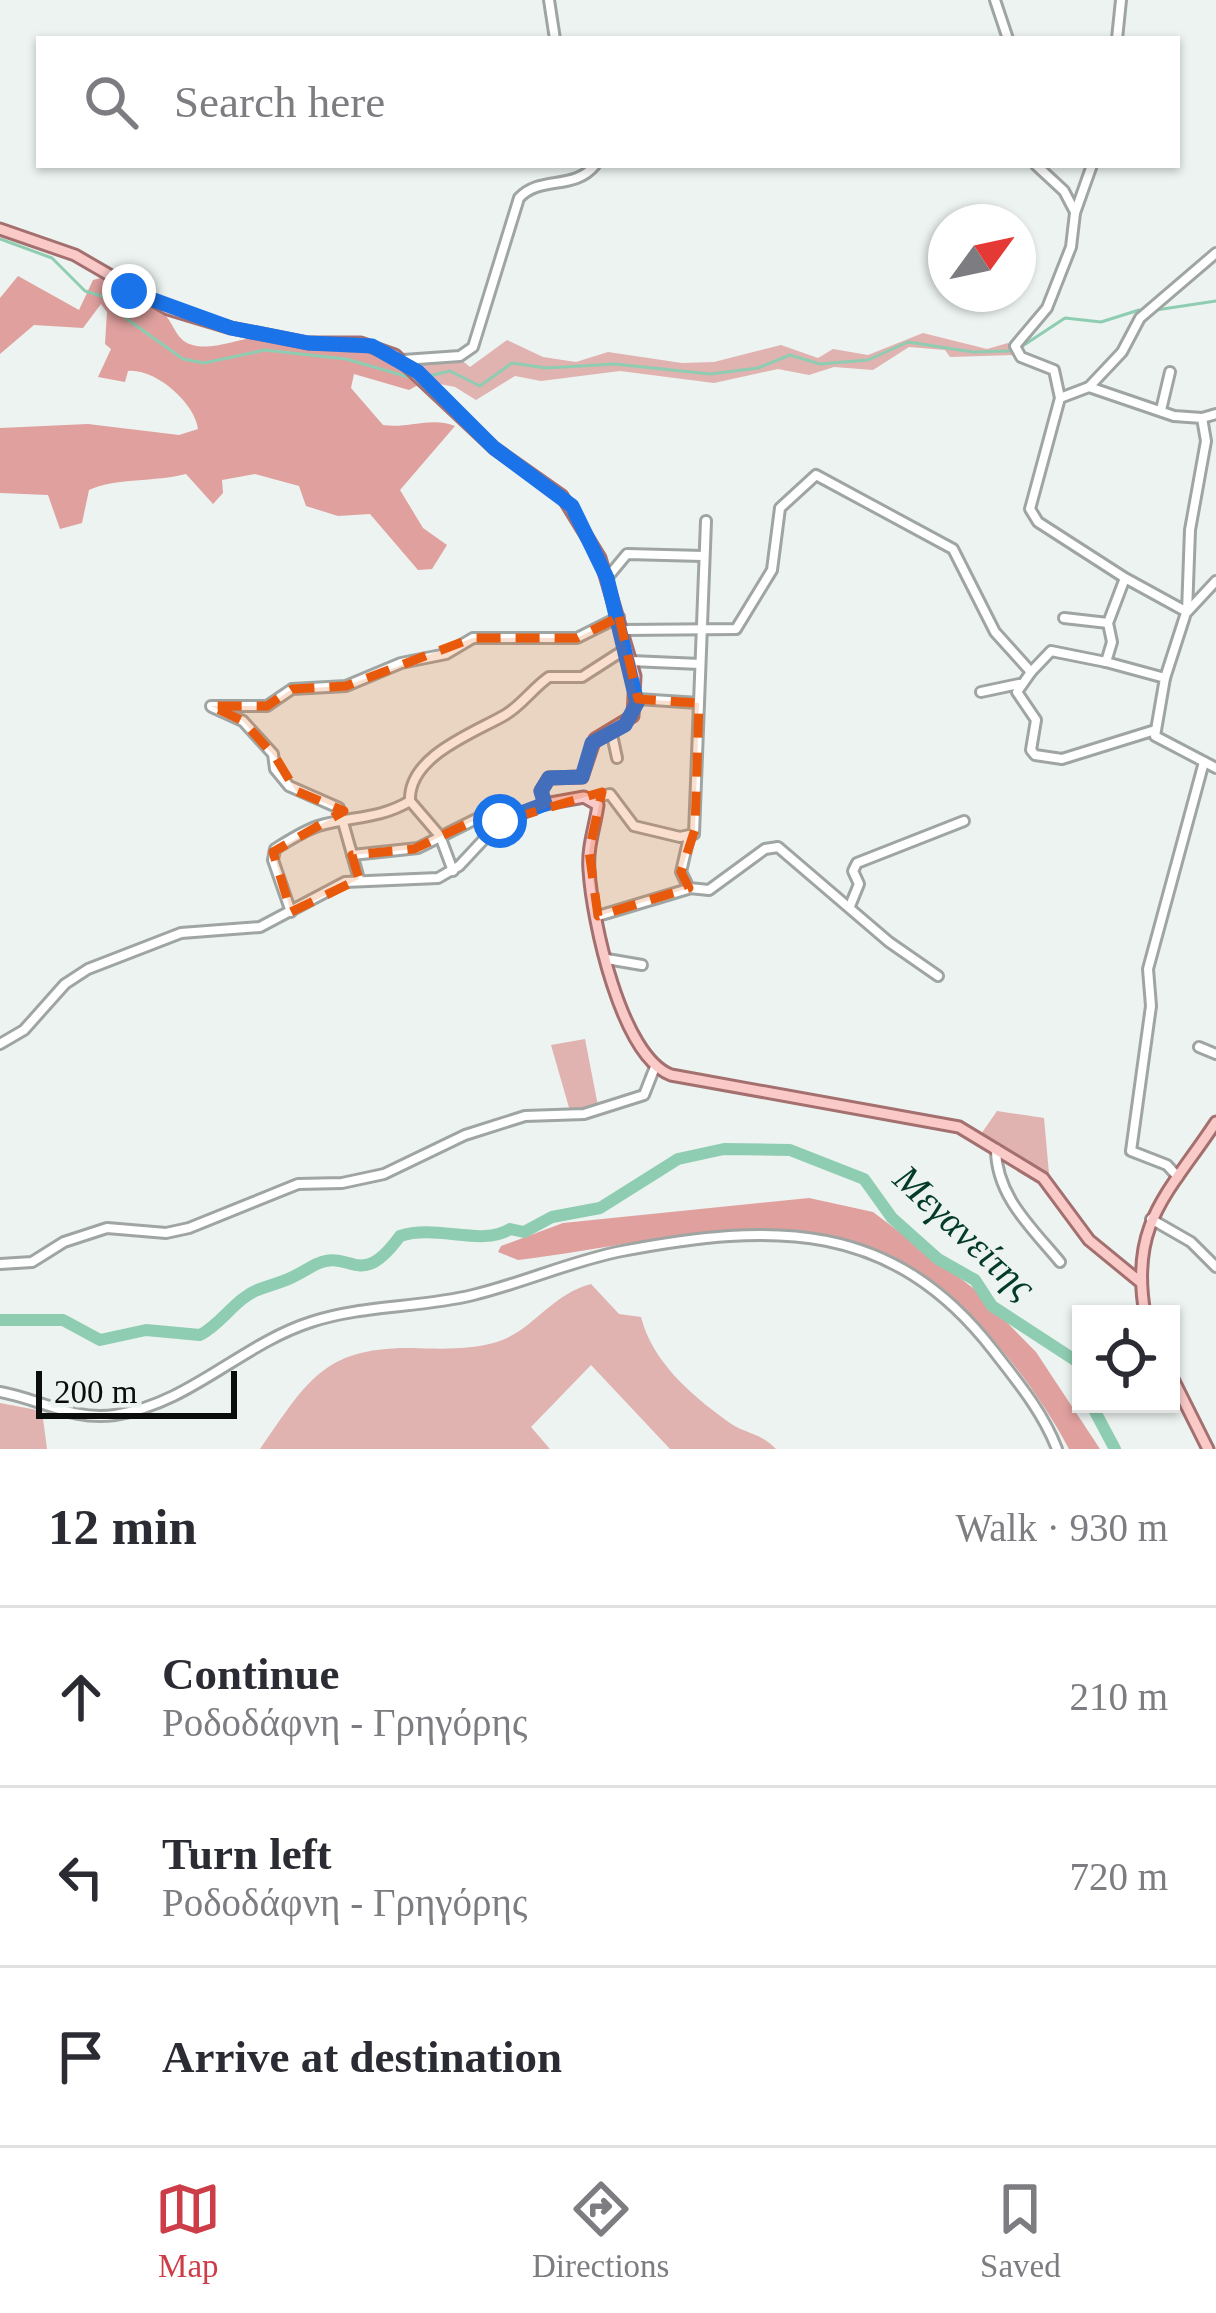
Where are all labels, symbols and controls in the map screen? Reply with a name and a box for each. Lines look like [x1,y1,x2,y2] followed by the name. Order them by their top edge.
[36,36,1180,168] search box
[78,69,144,135] icon: search
[174,77,385,127] text: Search here
[928,204,1036,312] north arrow
[102,264,156,318] route end
[473,794,527,848] route start
[884,1155,1044,1309] water label: Μεγανείτης
[1072,1305,1180,1413] map controls
[1072,1305,1180,1413] button: locate
[36,1365,237,1418] scale bar
[54,1374,137,1410] text: 200 m
[48,1499,197,1555] text: 12 min
[956,1506,1168,1549] text: Walk · 930 m
[162,1649,340,1699] text: Continue
[48,1664,114,1730] icon: ahead
[1069,1675,1168,1718] text: 210 m
[162,1701,527,1744] text: Ροδοδάφνη - Γρηγόρης
[162,1829,332,1879] text: Turn left
[48,1844,114,1910] icon: left
[1069,1855,1168,1898] text: 720 m
[162,1881,527,1924] text: Ροδοδάφνη - Γρηγόρης
[48,2024,114,2090] icon: arrive
[162,2032,562,2082] text: Arrive at destination
[155,2176,221,2285] tab: Map
[532,2176,669,2285] tab: Directions
[980,2176,1061,2285] tab: Saved

